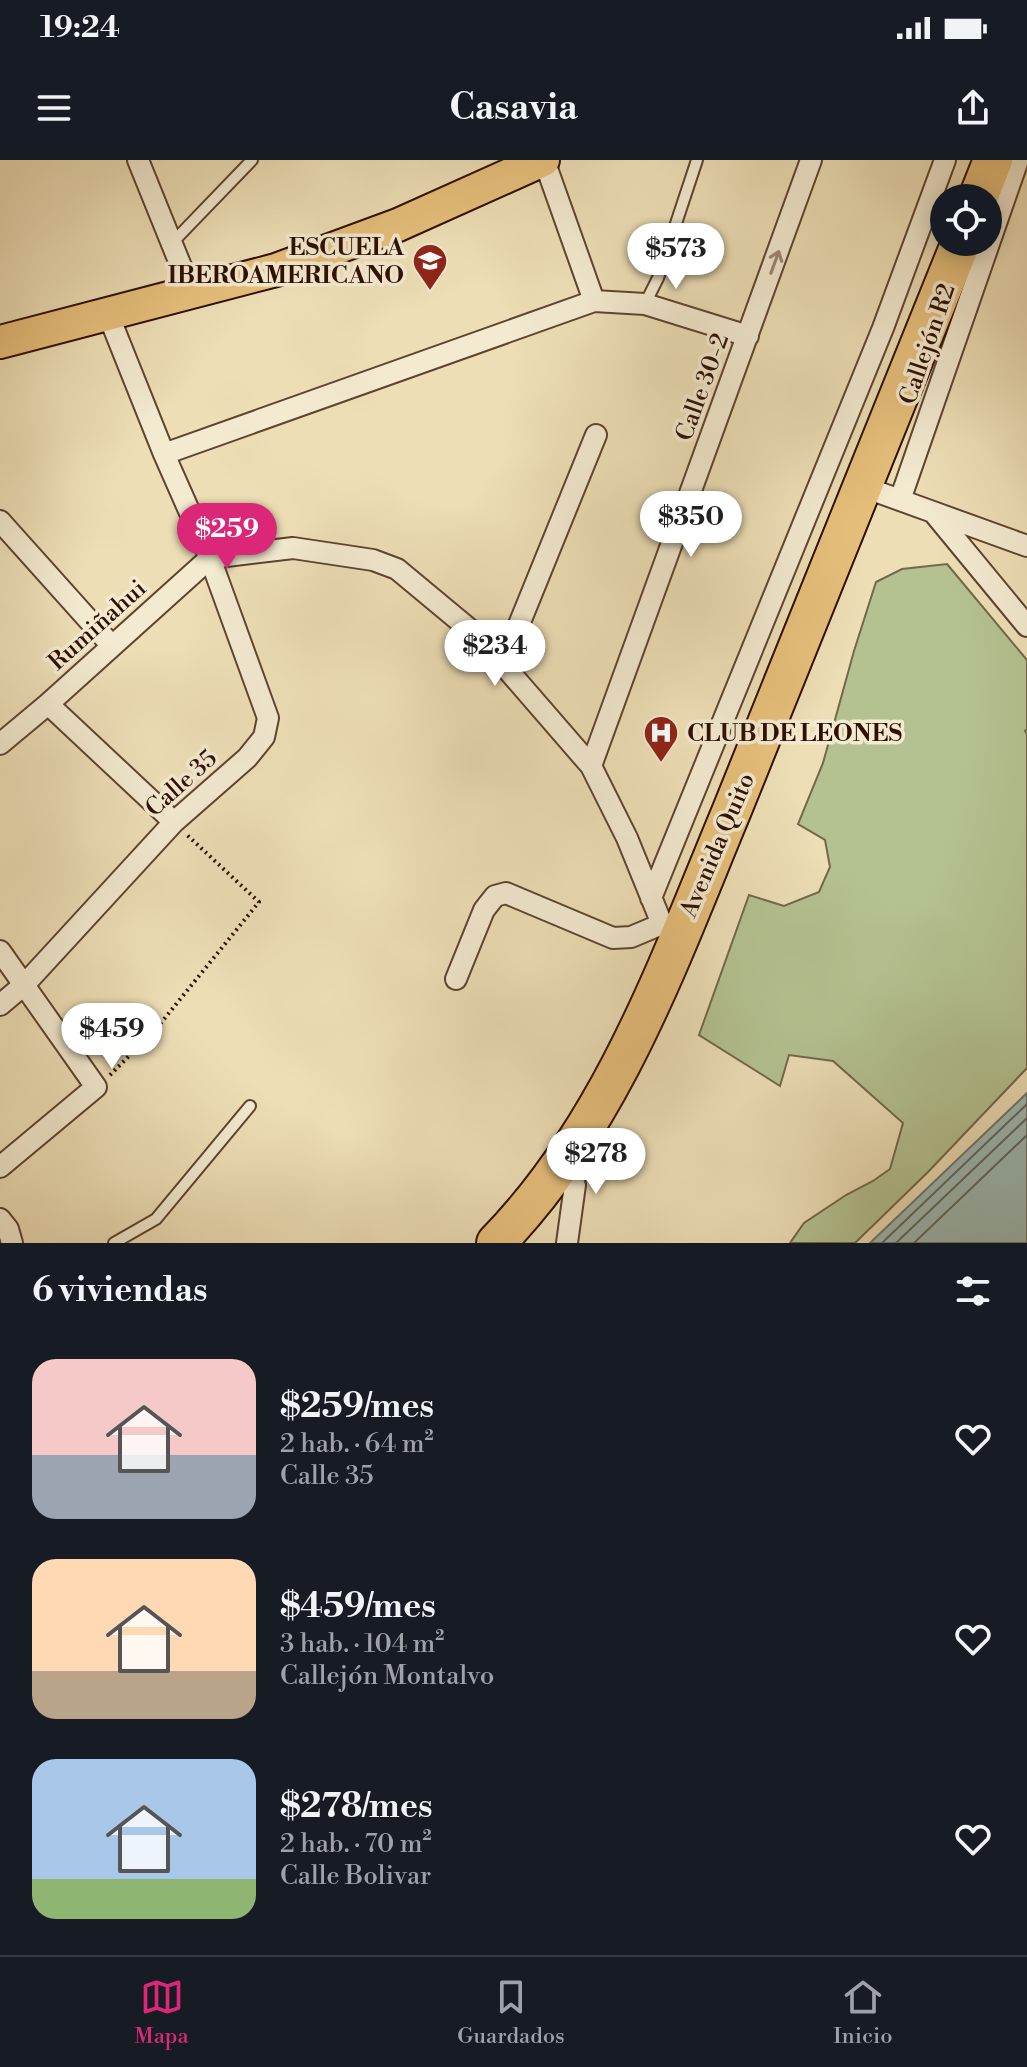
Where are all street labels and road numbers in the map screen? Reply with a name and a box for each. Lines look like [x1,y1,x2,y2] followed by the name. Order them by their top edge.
[893,280,963,409] street label: Callejón R2
[670,329,736,445] street label: Calle 30-2
[42,574,153,678] street label: Rumiñahui
[140,744,224,824] street label: Calle 35
[674,769,762,923] street label: Avenida Quito

